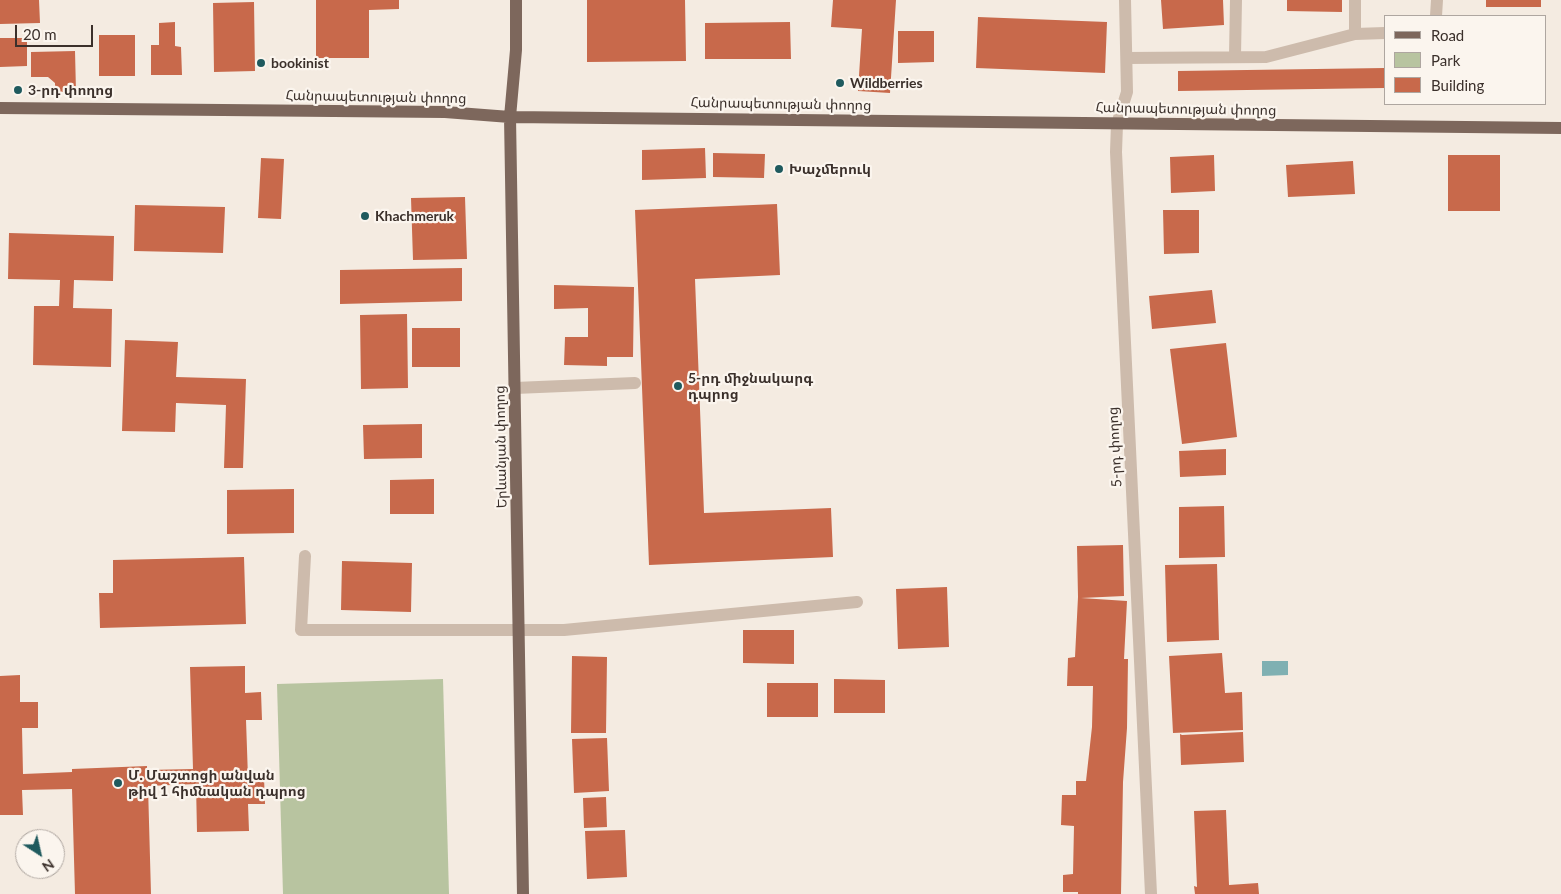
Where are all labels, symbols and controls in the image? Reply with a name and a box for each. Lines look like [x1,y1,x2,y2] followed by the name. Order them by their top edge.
[18,15,95,47] scale bar
[1384,15,1546,105] legend
[23,25,57,43] text: 20 m
[1431,26,1464,44] text: Road
[1431,51,1460,69] text: Park
[271,55,329,71] place label: bookinist
[255,57,267,69] marker: bookinist
[850,75,923,91] place label: Wildberries
[1431,76,1484,94] text: Building
[834,77,846,89] marker: Wildberries
[28,82,113,98] place label: 3-րդ փողոց
[12,84,24,96] marker: 3-րդ փողոց
[285,87,467,107] street label: Հանրապետության փողոց
[690,94,872,114] street label: Հանրապետության փողոց
[1095,99,1277,119] street label: Հանրապետության փողոց
[789,161,871,177] place label: Խաչմերուկ
[773,163,785,175] marker: Խաչմերուկ
[375,208,454,224] place label: Khachmeruk
[359,210,371,222] marker: Khachmeruk
[688,370,813,402] place label: 5-րդ միջնակարգ դպրոց
[672,380,684,392] marker: 5-րդ միջնակարգ դպրոց
[492,385,510,509] street label: Երևանյան փողոց
[1105,406,1125,488] street label: 5-րդ փողոց
[128,767,306,800] place label: Մ. Մաշտոցի անվան թիվ 1 հիմնական դպրոց
[112,777,124,789] marker: Մ. Մաշտոցի անվան թիվ 1 հիմնական դպրոց
[15,829,65,879] north arrow
[39,856,58,876] text: N

